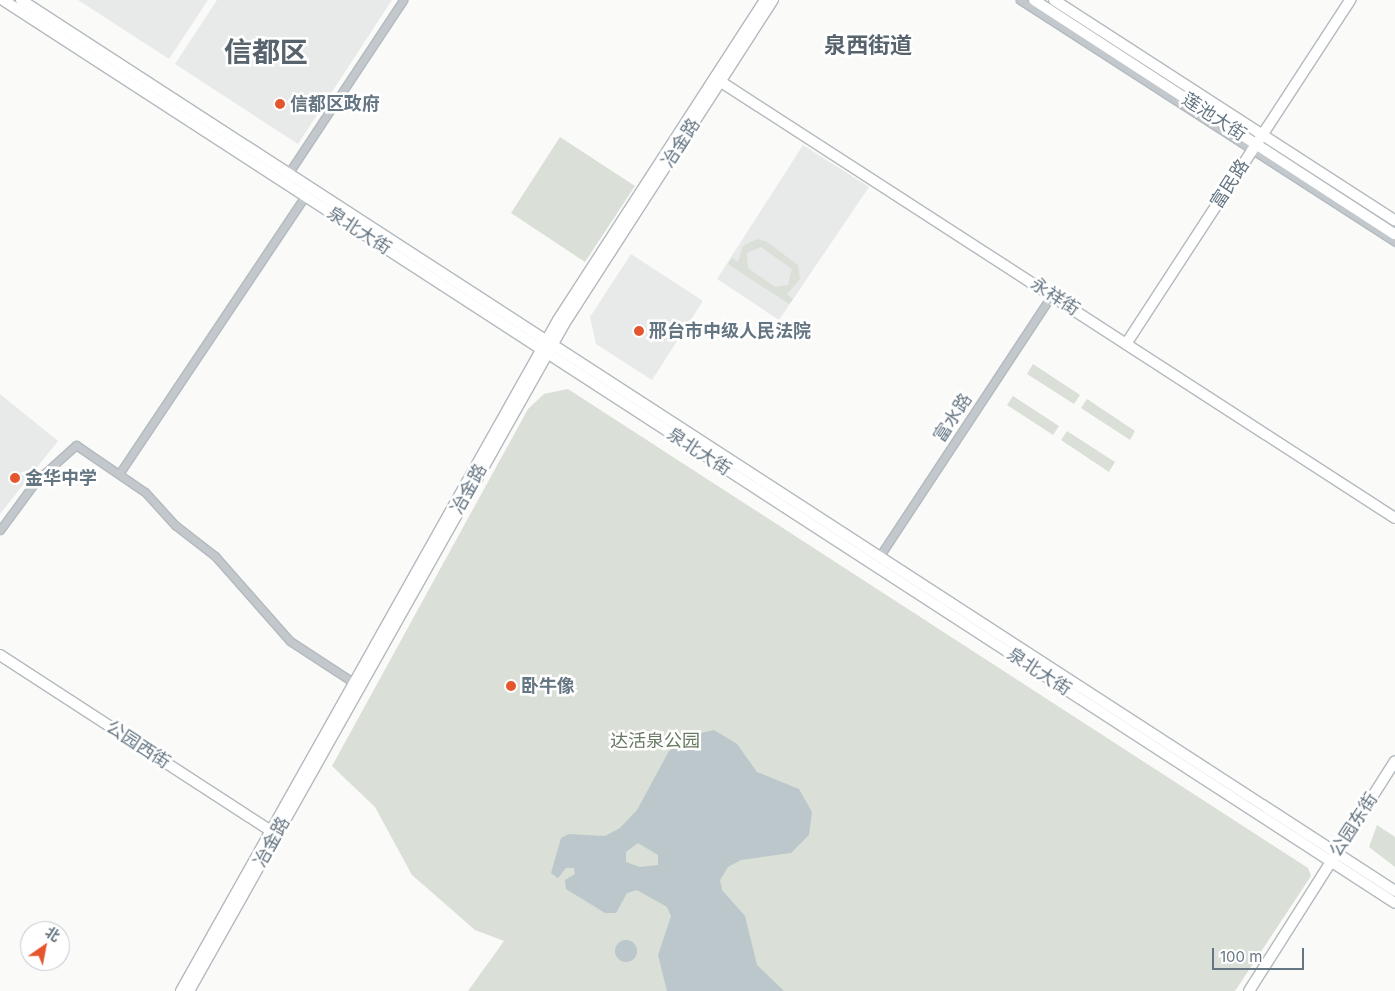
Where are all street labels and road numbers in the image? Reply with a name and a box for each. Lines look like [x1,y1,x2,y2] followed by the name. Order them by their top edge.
[1178,88,1250,146] street label: 莲池大街
[657,114,705,172] street label: 冶金路
[1206,155,1254,213] street label: 富民路
[323,202,395,260] street label: 泉北大街
[1026,273,1084,321] street label: 永祥街
[929,389,977,447] street label: 富水路
[663,423,735,481] street label: 泉北大街
[446,460,492,518] street label: 冶金路
[1003,643,1075,701] street label: 泉北大街
[102,716,174,774] street label: 公园西街
[1325,789,1383,861] street label: 公园东街
[249,813,295,871] street label: 冶金路

